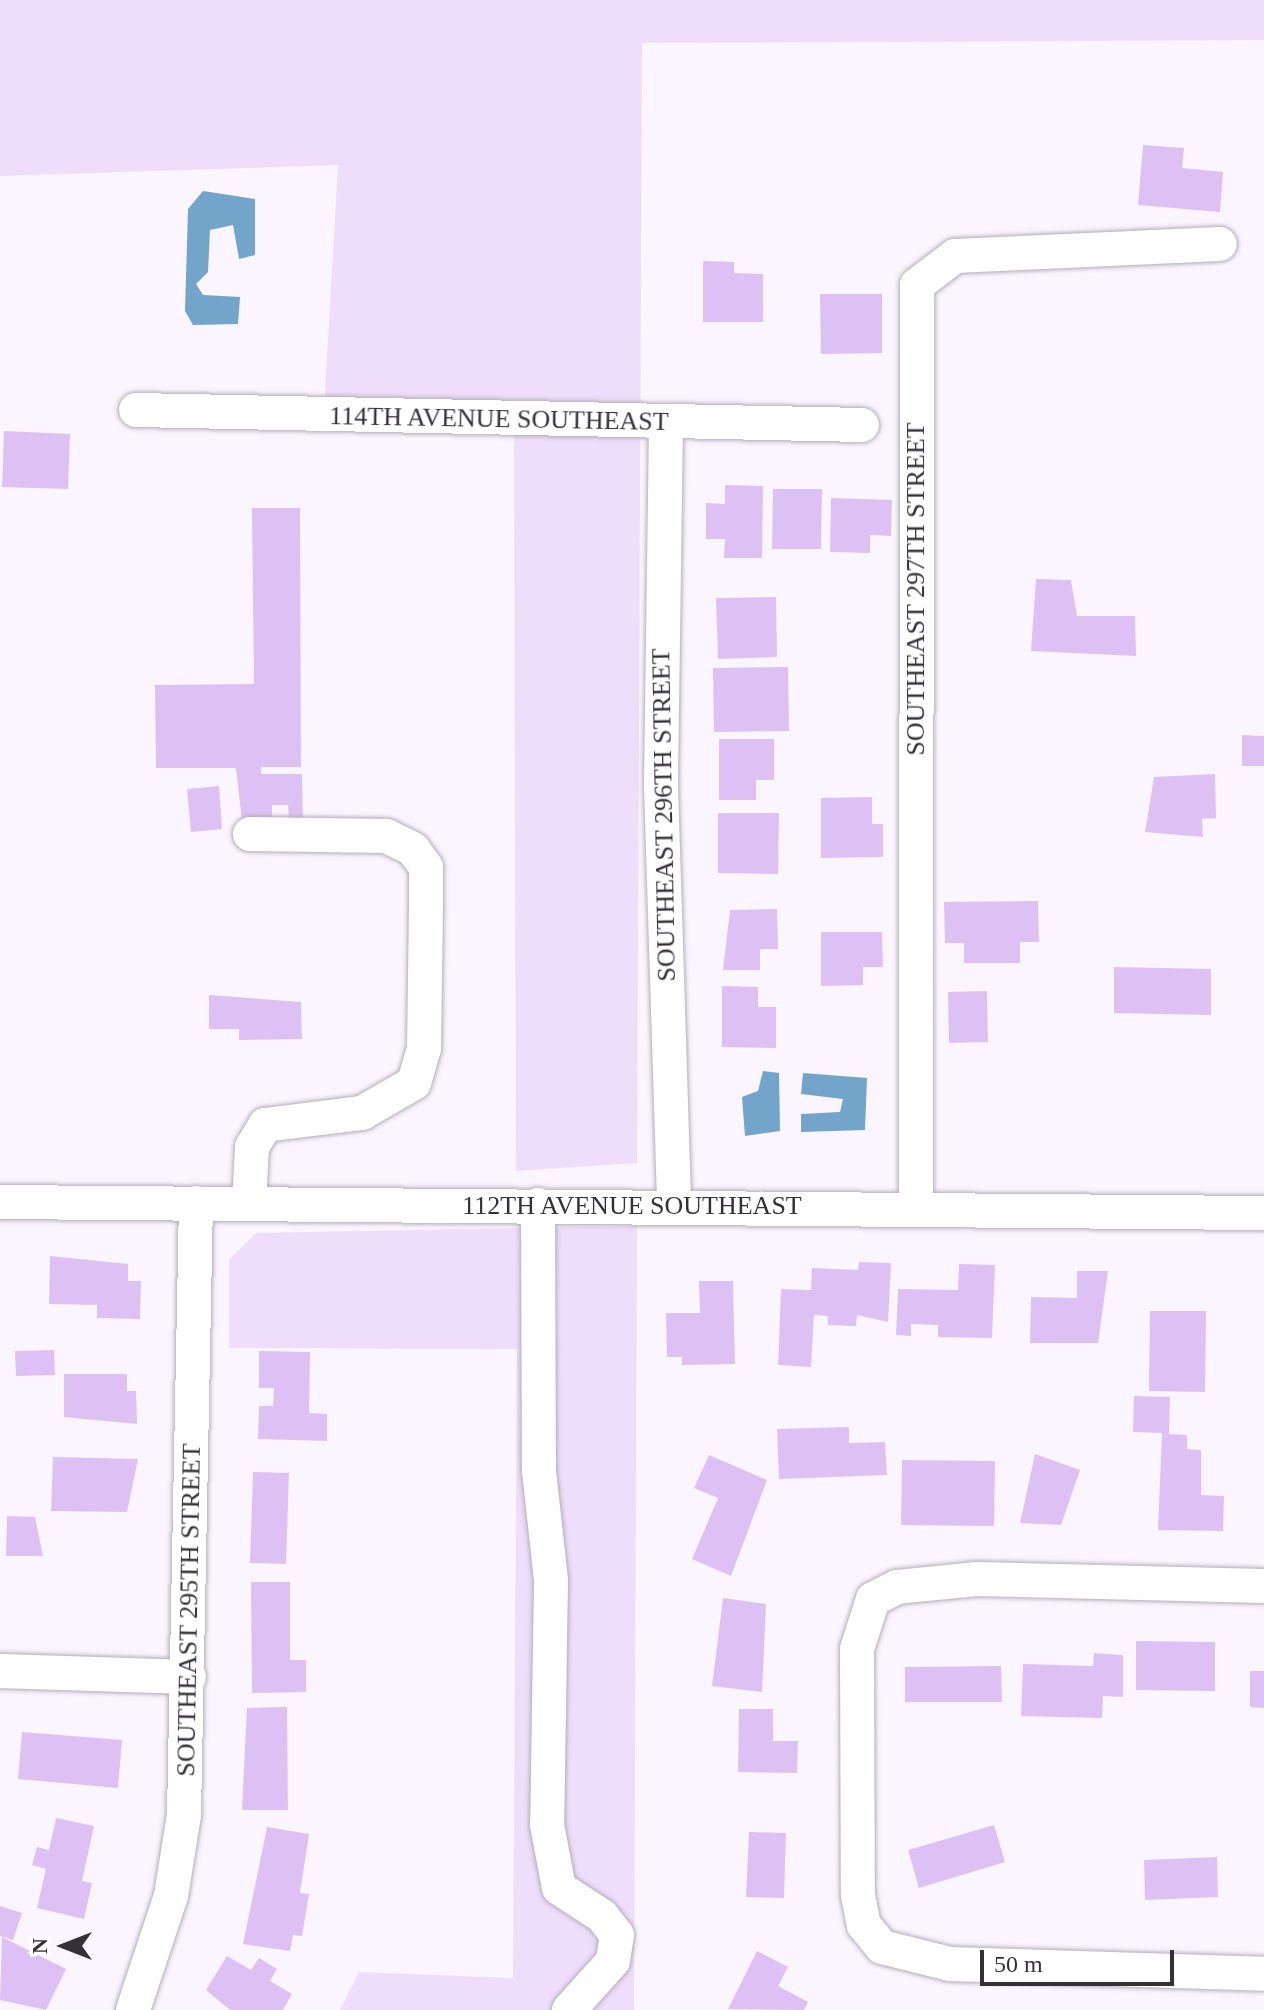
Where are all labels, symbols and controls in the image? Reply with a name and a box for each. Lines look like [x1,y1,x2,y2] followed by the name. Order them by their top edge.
[328,400,670,438] street label: 114TH AVENUE SOUTHEAST
[900,422,932,756] street label: SOUTHEAST 297TH STREET
[645,648,683,982] street label: SOUTHEAST 296TH STREET
[462,1190,802,1222] street label: 112TH AVENUE SOUTHEAST
[170,1443,208,1777] street label: SOUTHEAST 295TH STREET
[24,1906,104,1986] north arrow
[984,1934,1178,1984] scale bar
[27,1938,52,1954] text: N
[994,1951,1043,1977] text: 50 m

